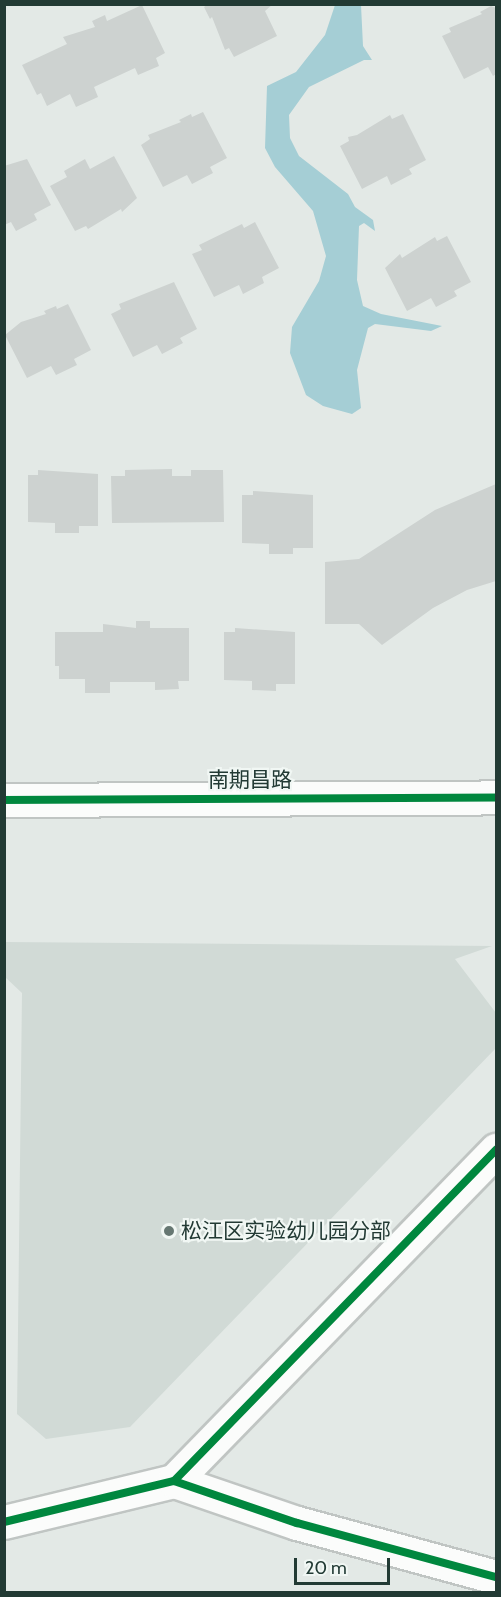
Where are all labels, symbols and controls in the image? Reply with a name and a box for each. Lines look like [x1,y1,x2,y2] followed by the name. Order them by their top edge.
[208,767,292,793] street label: 南期昌路
[181,1218,391,1244] place label: 松江区实验幼儿园分部
[162,1224,176,1238] marker: 松江区实验幼儿园分部
[297,1546,393,1584] scale bar
[305,1557,347,1579] text: 20 m

